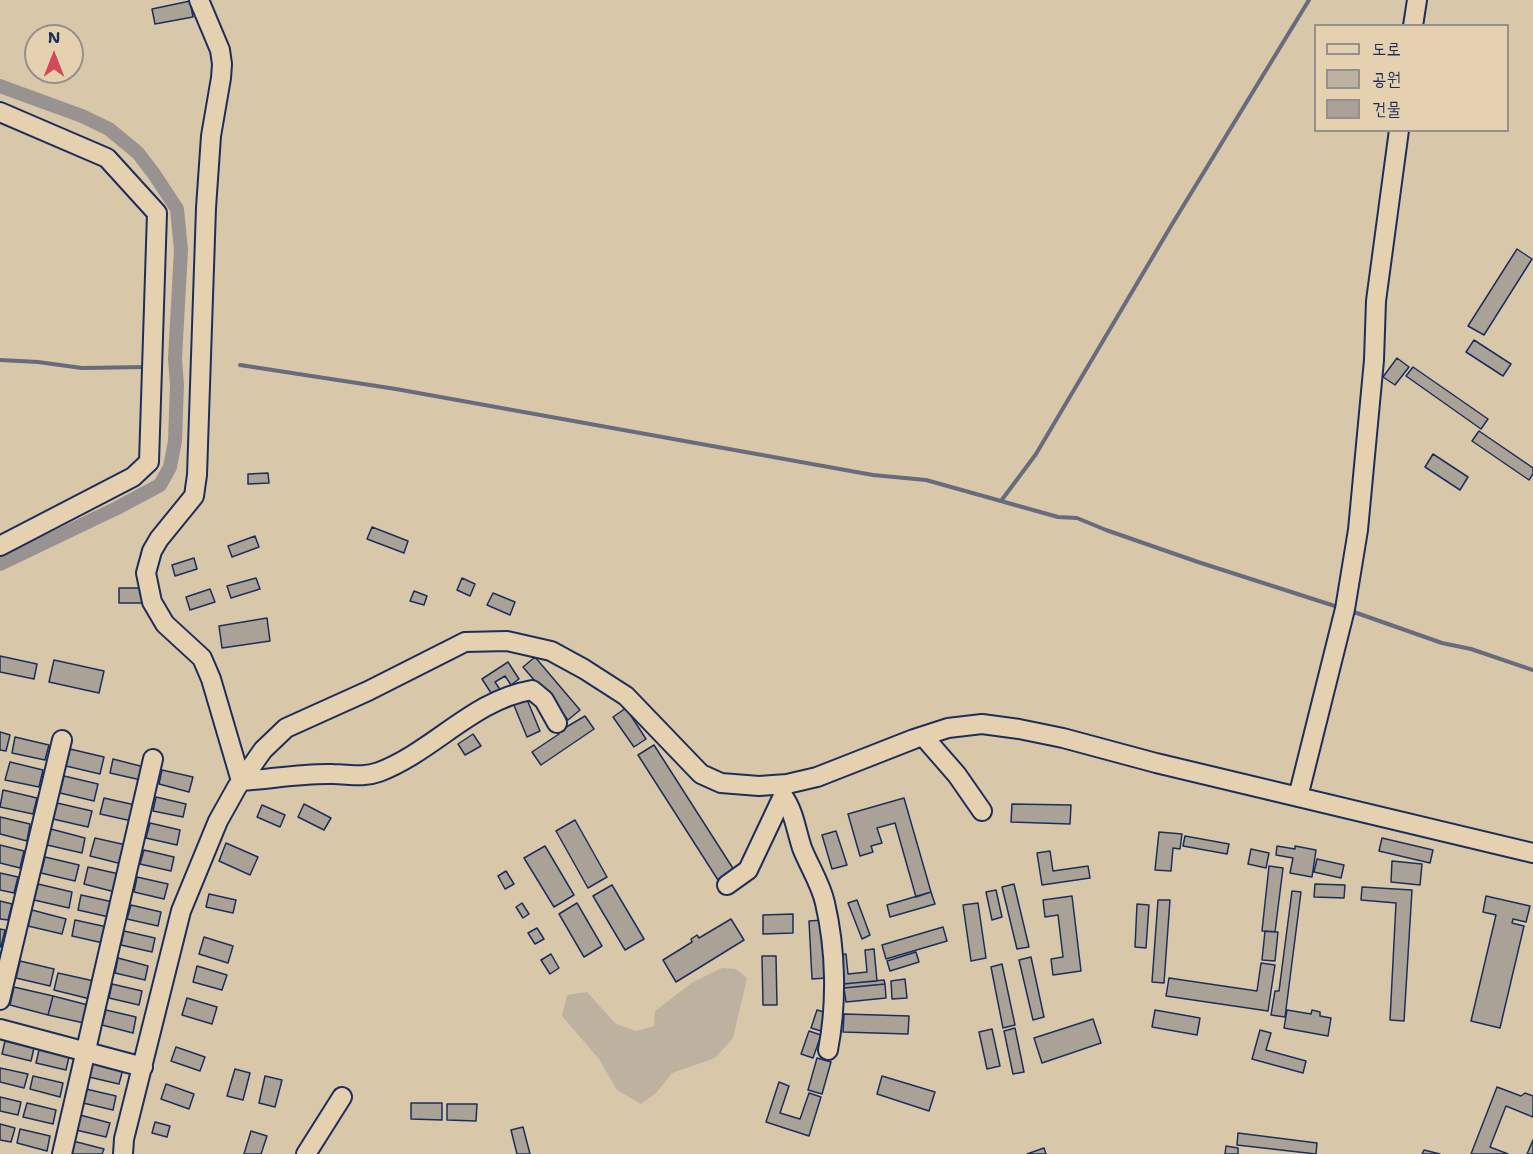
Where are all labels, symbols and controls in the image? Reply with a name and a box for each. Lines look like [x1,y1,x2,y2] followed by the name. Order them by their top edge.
[24,24,84,84] north arrow
[1314,24,1509,132] legend
[48,27,60,48] text: N
[1372,37,1401,61] text: 도로
[1372,67,1401,91] text: 공원
[1372,97,1401,121] text: 건물

